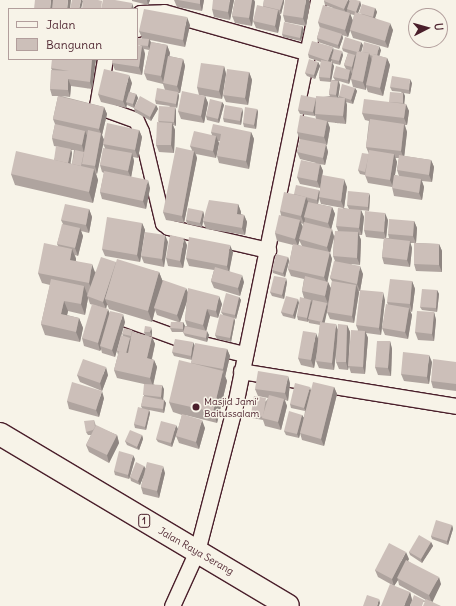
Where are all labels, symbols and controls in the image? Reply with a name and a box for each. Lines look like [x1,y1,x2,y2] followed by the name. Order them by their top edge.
[8,8,138,60] legend
[408,8,448,48] north arrow
[46,17,75,32] text: Jalan
[432,22,446,31] text: U
[46,37,102,52] text: Bangunan
[204,395,259,418] place label: Masjid Jami' Baitussalam
[191,402,201,412] marker: Masjid Jami' Baitussalam
[138,514,150,528] road number: 1
[156,525,236,577] street label: Jalan Raya Serang

